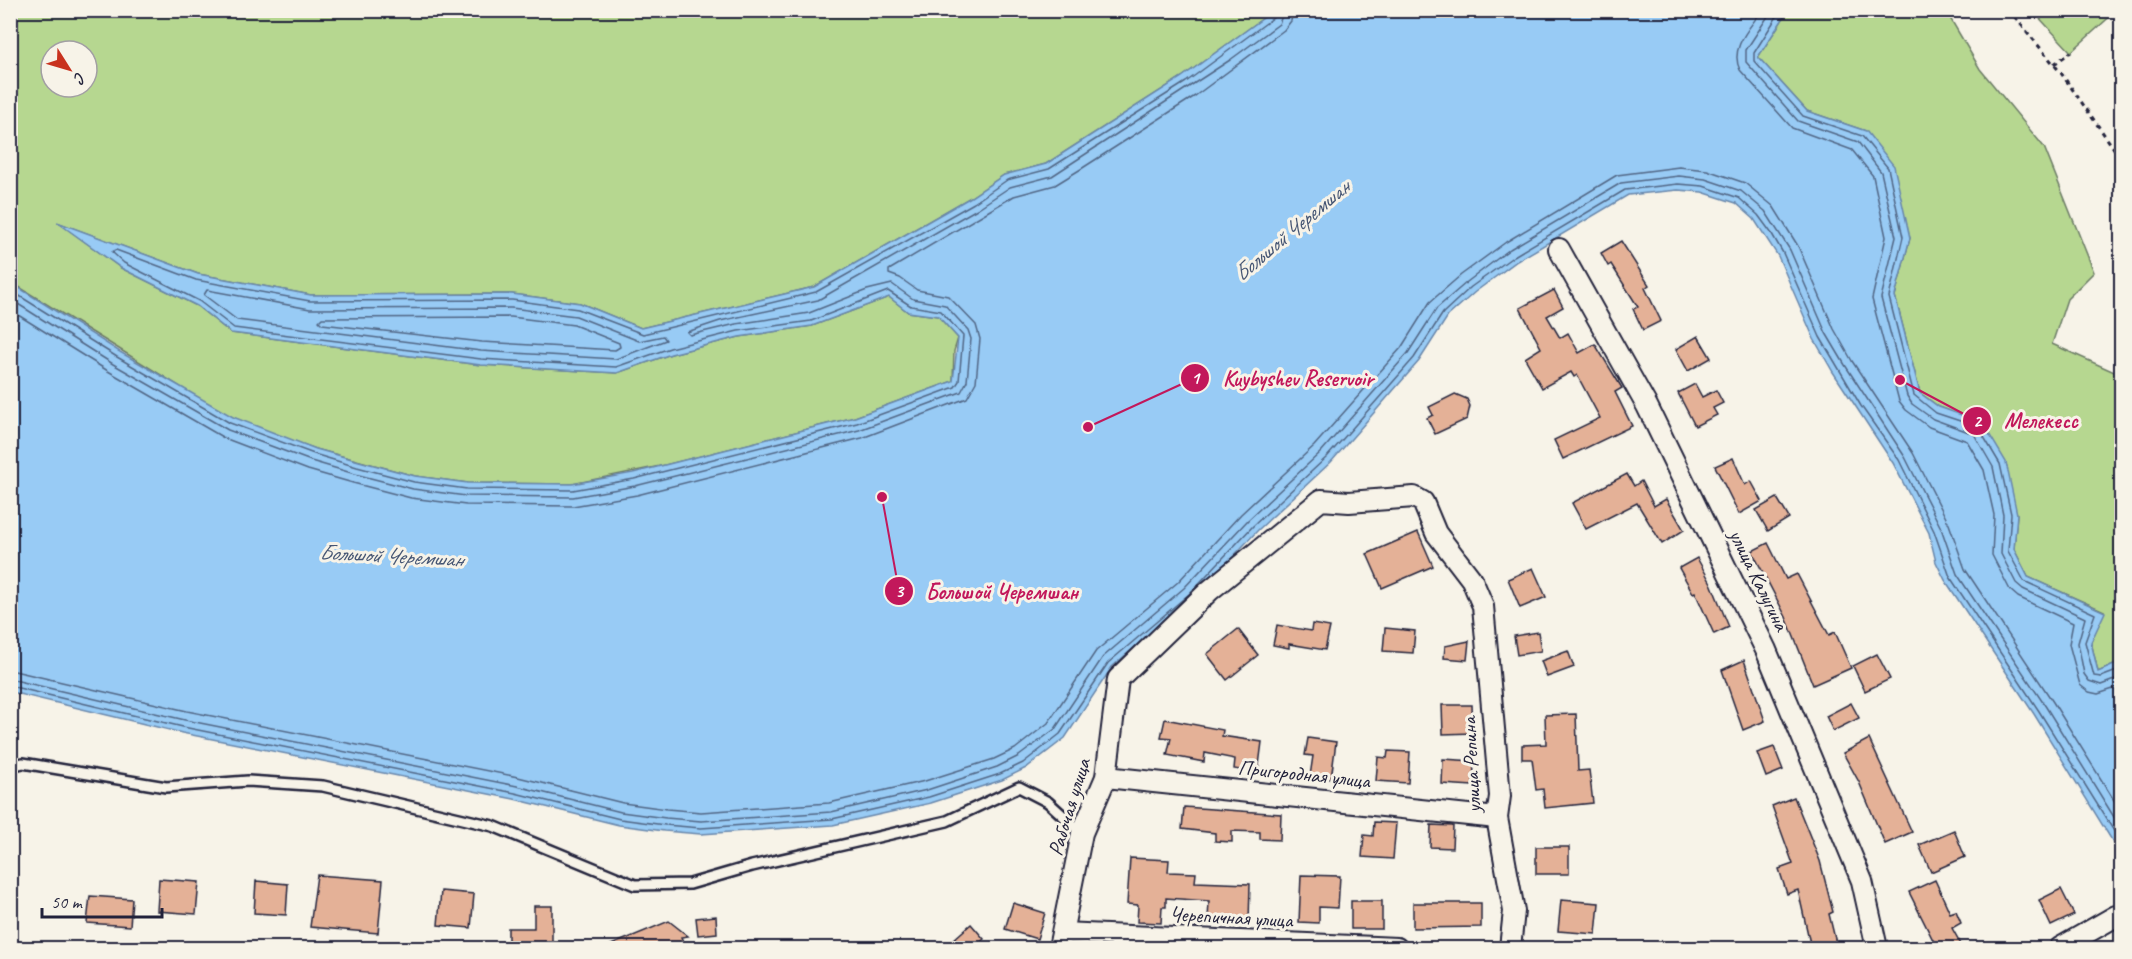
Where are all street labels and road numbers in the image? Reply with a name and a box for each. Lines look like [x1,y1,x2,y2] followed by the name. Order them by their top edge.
[1722,523,1796,637] street label: улица Калугина
[1455,714,1487,816] street label: улица Репина
[1042,754,1097,859] street label: Рабочая улица
[1237,754,1373,794] street label: Пригородная улица
[1169,901,1295,933] street label: Черепичная улица

